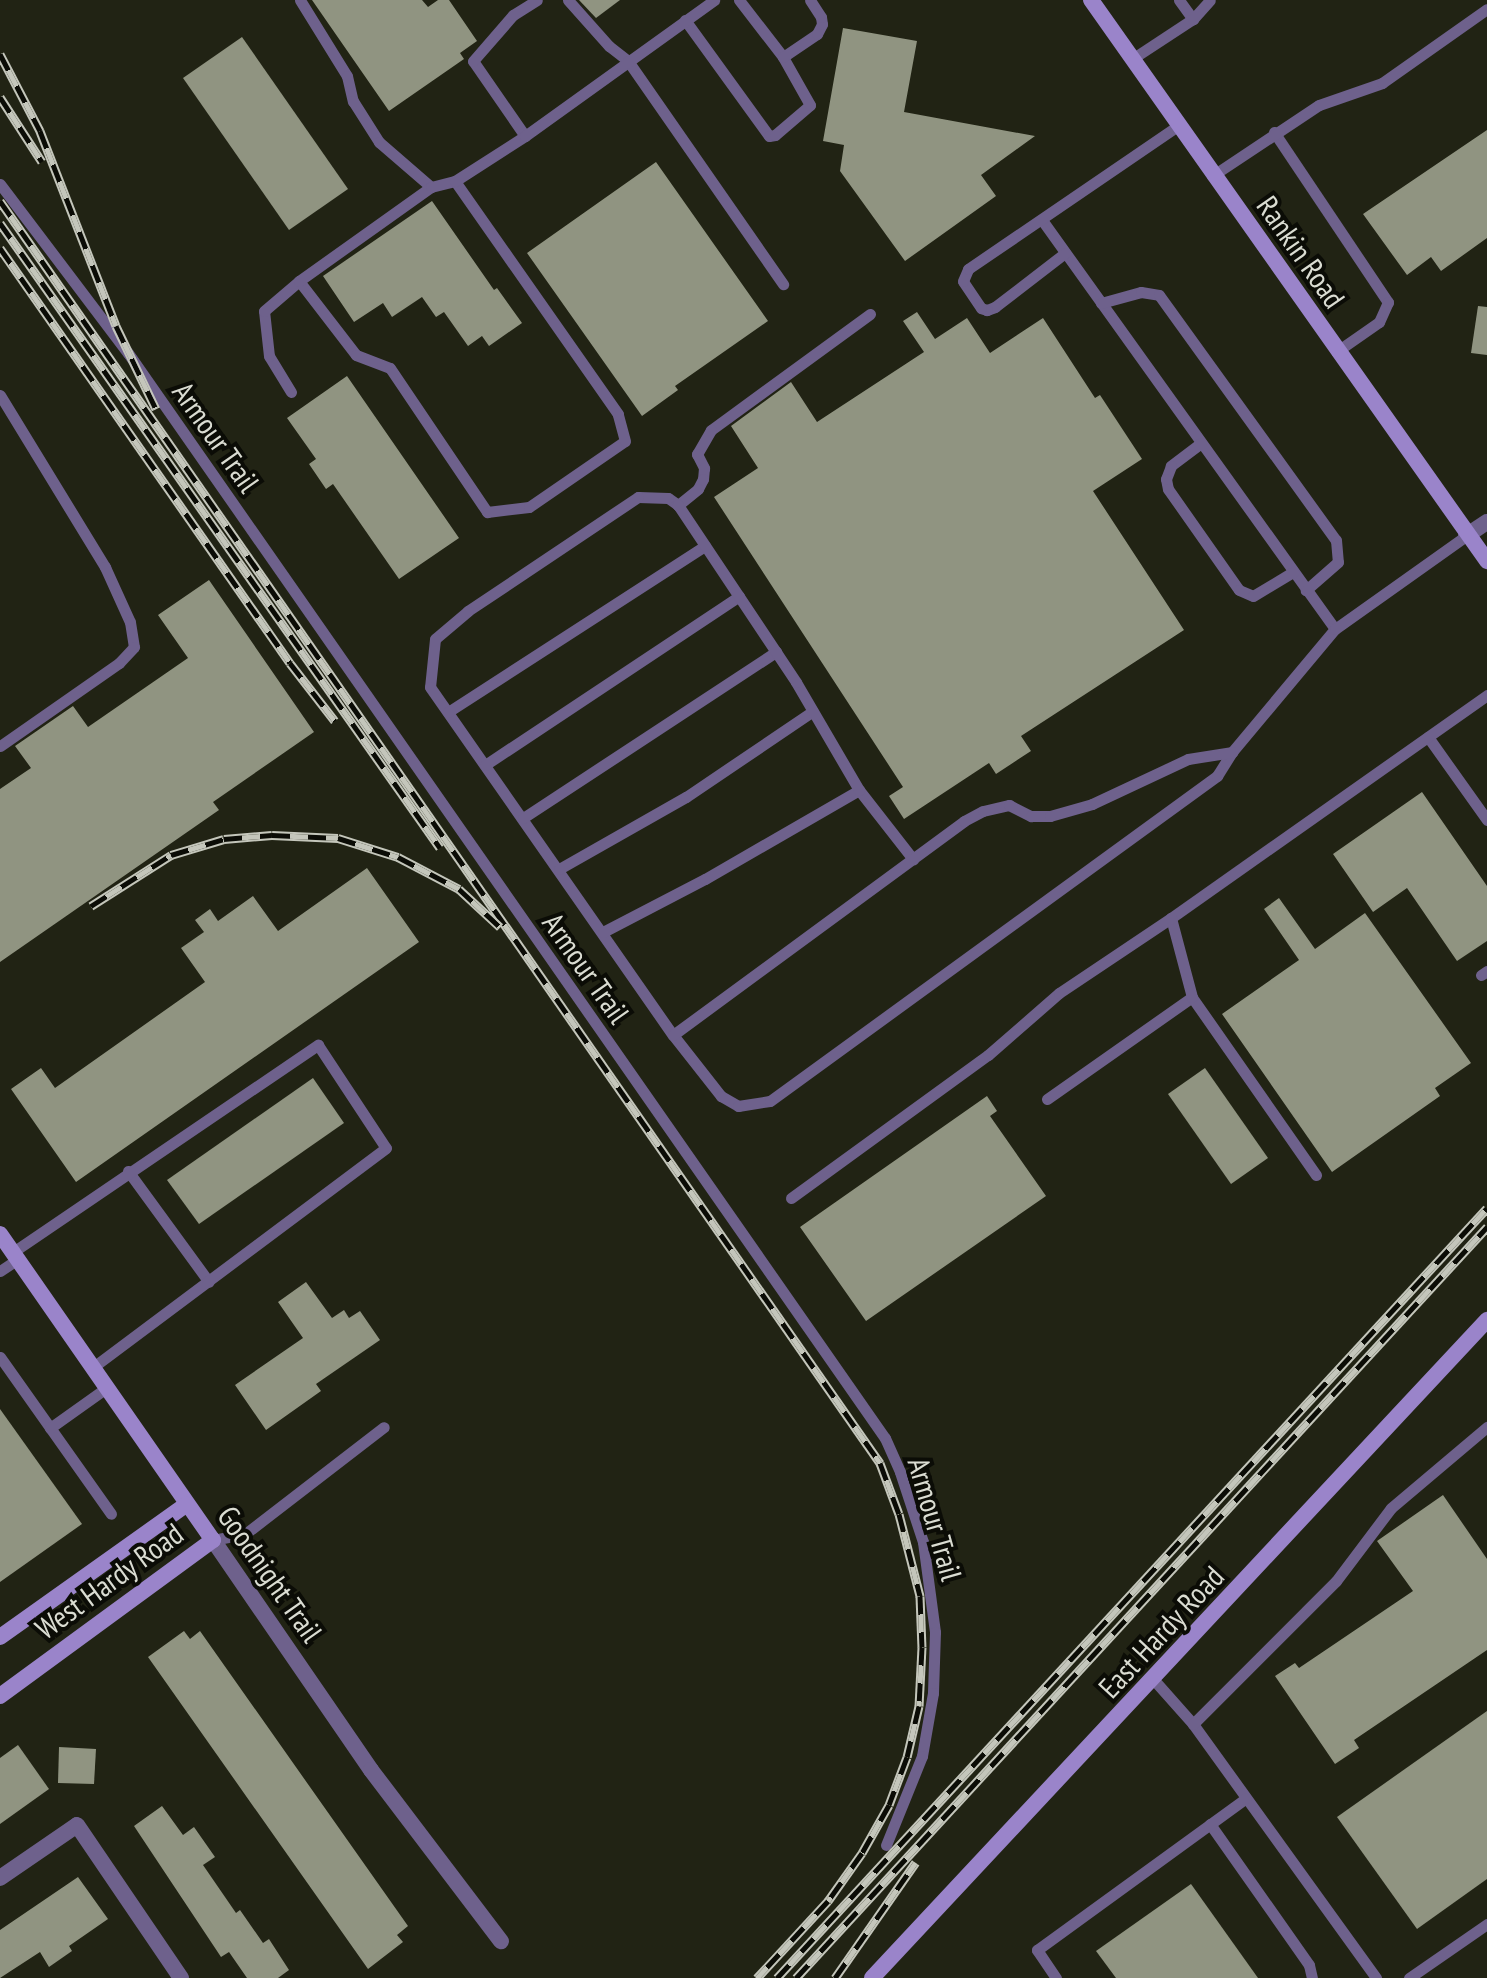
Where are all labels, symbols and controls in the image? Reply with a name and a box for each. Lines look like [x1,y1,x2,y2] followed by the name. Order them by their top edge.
[1249,189,1353,315] street label: Rankin Road
[165,375,267,499] street label: Armour Trail
[535,906,637,1030] street label: Armour Trail
[900,1453,970,1585] street label: Armour Trail
[210,1499,330,1649] street label: Goodnight Trail
[28,1515,190,1647] street label: West Hardy Road
[1091,1558,1231,1706] street label: East Hardy Road

